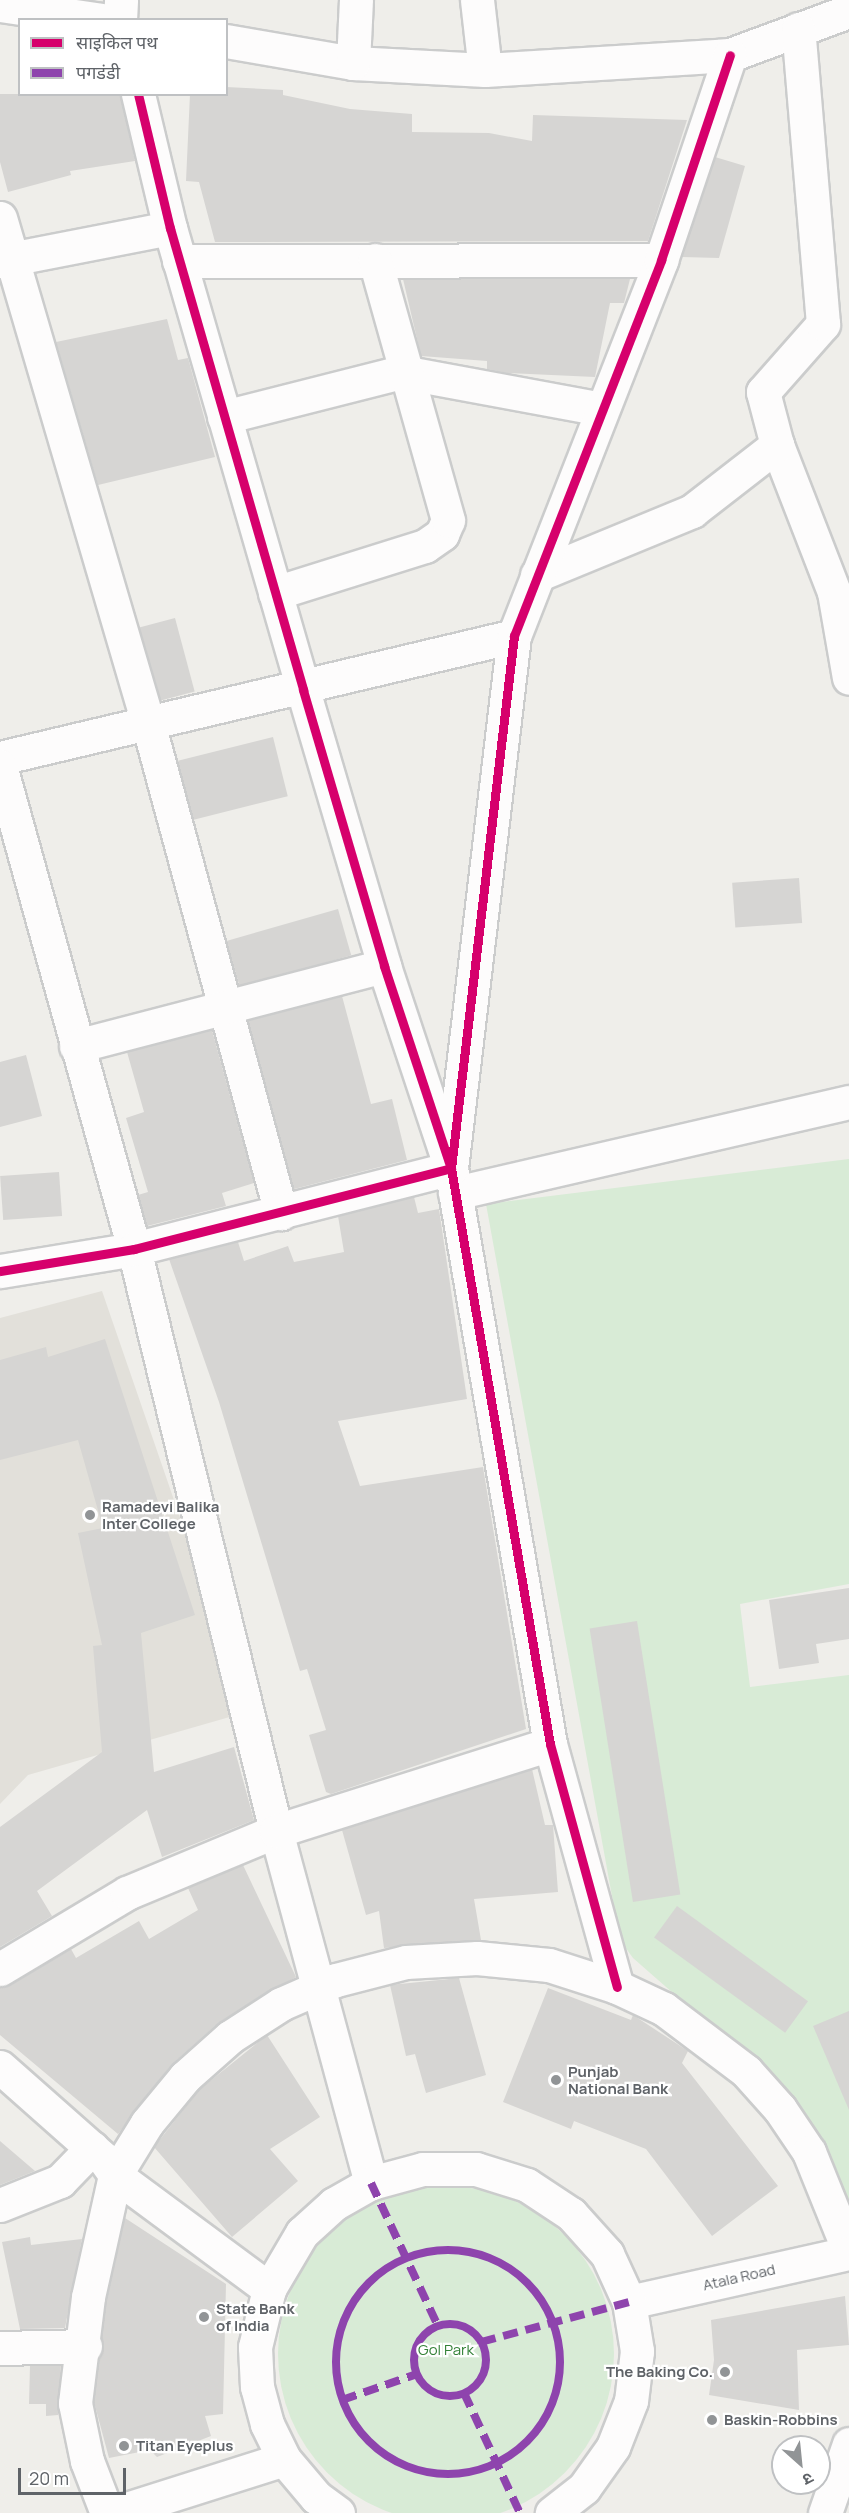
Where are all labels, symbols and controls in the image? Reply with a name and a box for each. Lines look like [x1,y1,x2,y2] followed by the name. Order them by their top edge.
[18,18,228,96] legend
[76,30,158,54] text: साइकिल पथ
[76,60,120,84] text: पगडंडी
[102,1497,219,1532] place label: Ramadevi Balika Inter College
[83,1508,97,1522] marker: Ramadevi Balika Inter College
[568,2062,668,2097] place label: Punjab National Bank
[549,2073,563,2087] marker: Punjab National Bank
[701,2260,777,2294] street label: Atala Road
[216,2299,295,2334] place label: State Bank of India
[197,2310,211,2324] marker: State Bank of India
[418,2341,474,2359] park label: Gol Park
[606,2363,713,2381] place label: The Baking Co.
[718,2365,732,2379] marker: The Baking Co.
[724,2411,838,2429] place label: Baskin-Robbins
[705,2413,719,2427] marker: Baskin-Robbins
[771,2435,831,2495] north arrow
[136,2437,233,2455] place label: Titan Eyeplus
[117,2439,131,2453] marker: Titan Eyeplus
[21,2456,129,2494] scale bar
[29,2466,69,2490] text: 20 m
[799,2467,817,2491] text: उ

